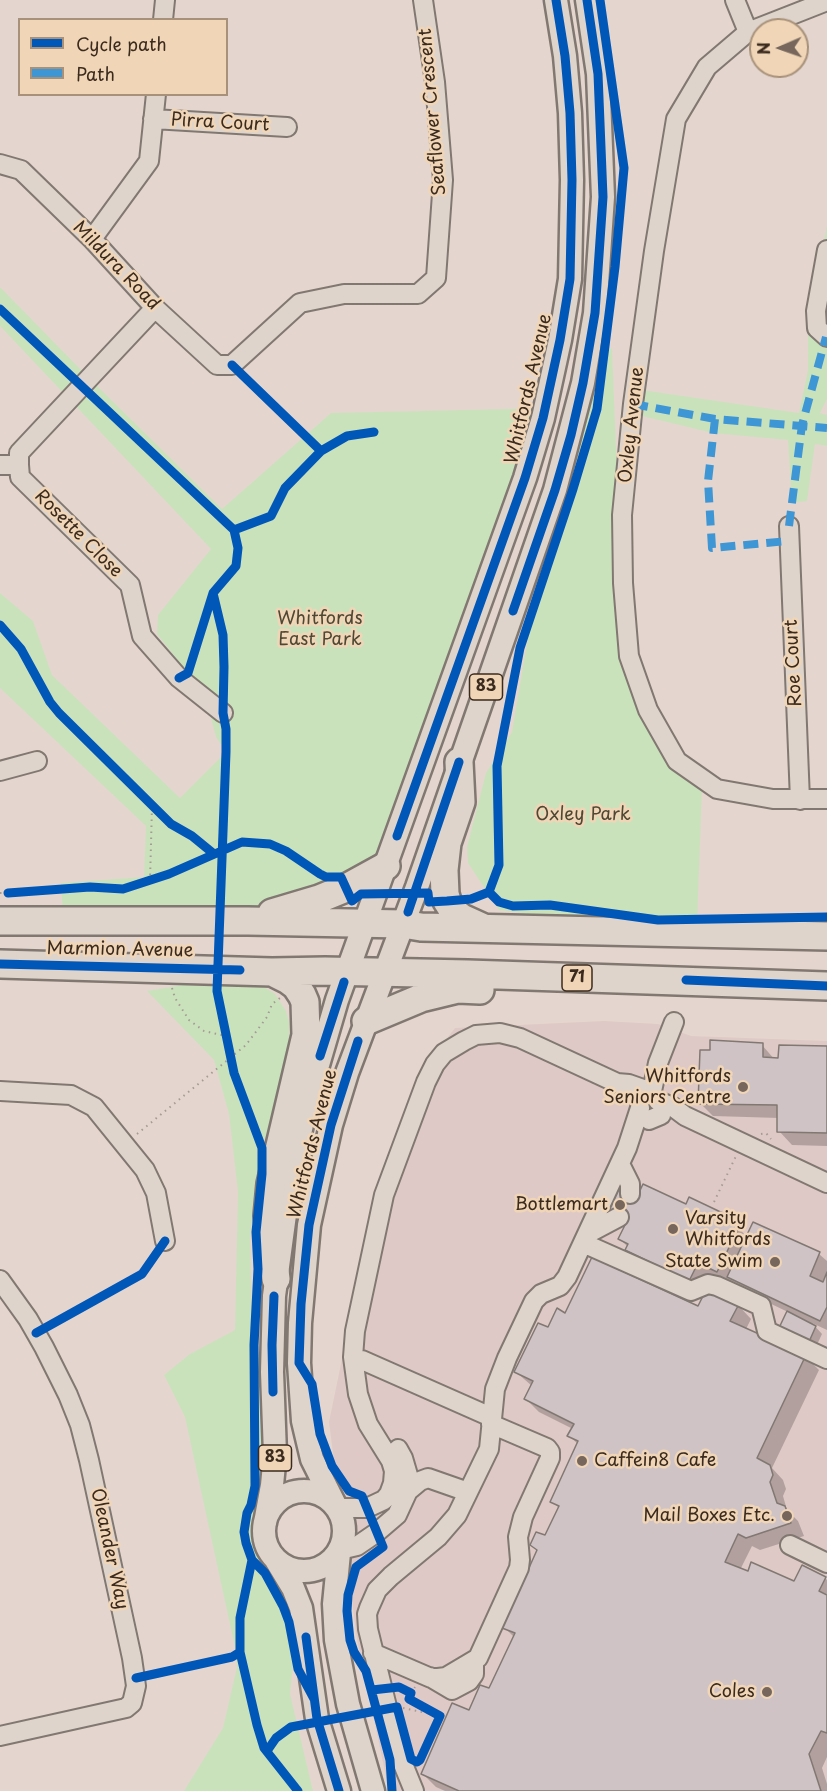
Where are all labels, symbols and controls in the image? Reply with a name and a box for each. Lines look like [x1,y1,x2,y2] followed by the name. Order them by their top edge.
[18,18,228,96] legend
[749,18,809,78] north arrow
[415,28,451,196] street label: Seaflower Crescent
[76,30,167,57] text: Cycle path
[751,42,775,55] text: N
[76,60,115,87] text: Path
[170,110,270,136] street label: Pirra Court
[68,217,164,315] street label: Mildura Road
[501,312,557,466] street label: Whitfords Avenue
[615,366,649,484] street label: Oxley Avenue
[30,486,126,582] street label: Rosette Close
[277,608,363,650] park label: Whitfords East Park
[781,619,807,707] street label: Roe Court
[470,674,502,700] road number: 83
[535,804,631,826] park label: Oxley Park
[46,938,194,962] street label: Marmion Avenue
[562,965,592,991] road number: 71
[603,1066,731,1108] place label: Whitfords Seniors Centre
[284,1067,342,1221] street label: Whitfords Avenue
[736,1080,750,1094] marker: Whitfords Seniors Centre
[515,1194,608,1216] place label: Bottlemart
[613,1198,627,1212] marker: Bottlemart
[685,1208,771,1250] place label: Varsity Whitfords
[666,1222,680,1236] marker: Varsity Whitfords
[665,1251,763,1273] place label: State Swim
[768,1255,782,1269] marker: State Swim
[258,1445,292,1471] road number: 83
[594,1450,716,1472] place label: Caffein8 Cafe
[575,1454,589,1468] marker: Caffein8 Cafe
[86,1486,132,1612] street label: Oleander Way
[643,1505,775,1527] place label: Mail Boxes Etc.
[780,1509,794,1523] marker: Mail Boxes Etc.
[709,1681,755,1703] place label: Coles
[760,1685,774,1699] marker: Coles

